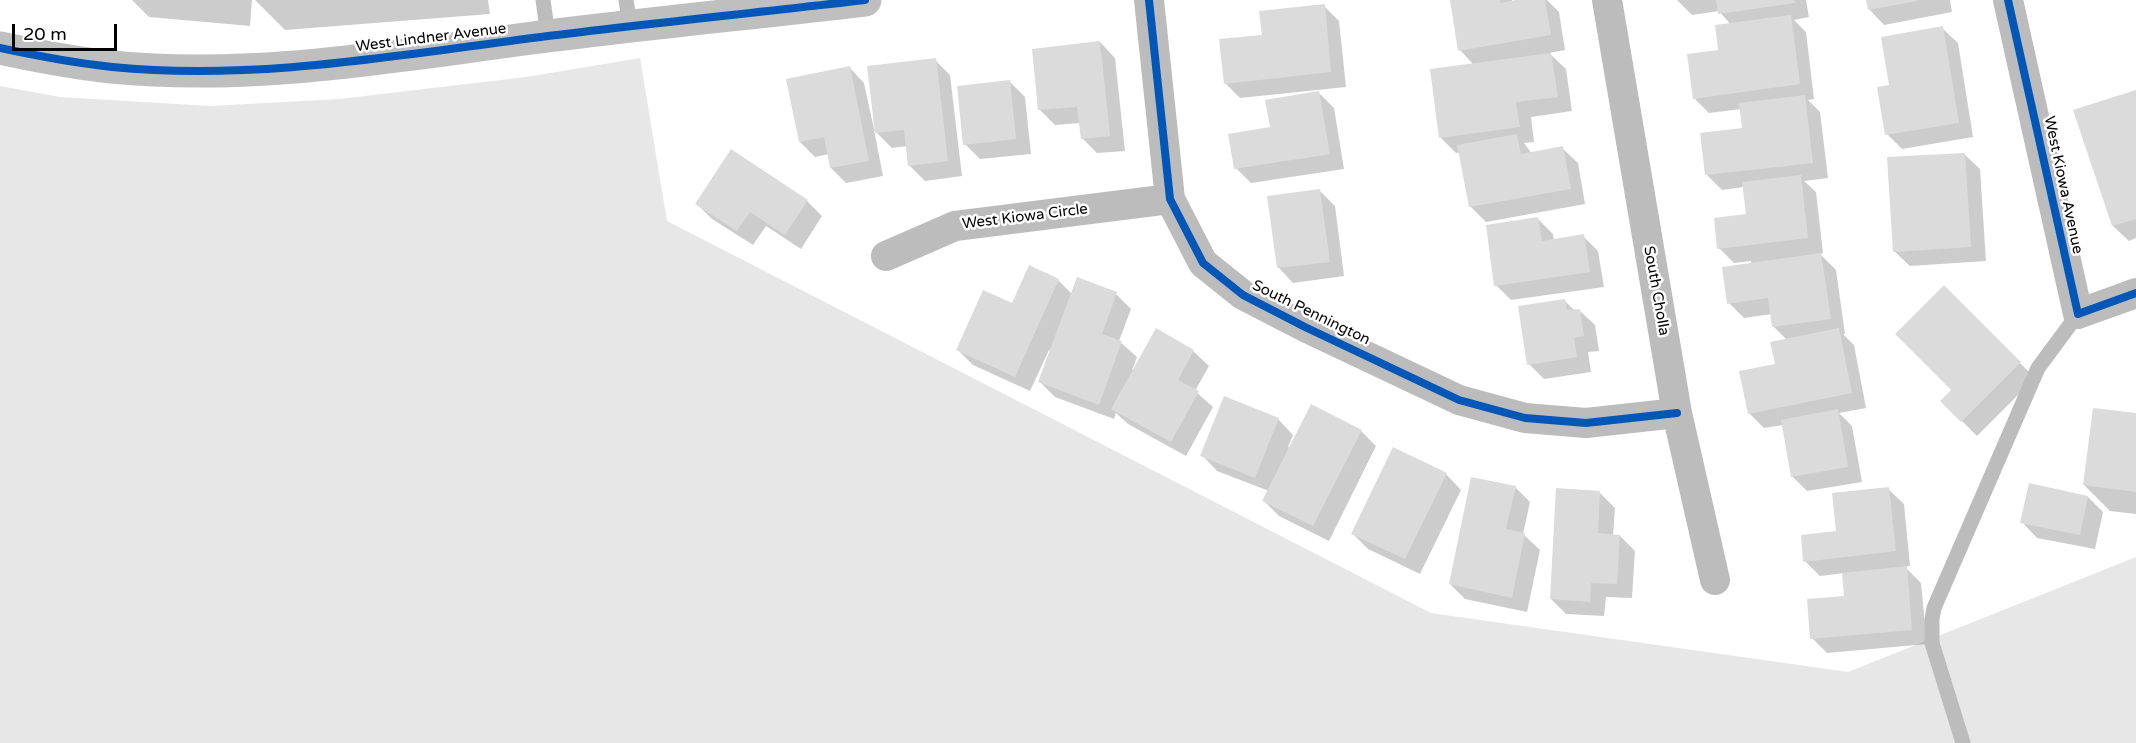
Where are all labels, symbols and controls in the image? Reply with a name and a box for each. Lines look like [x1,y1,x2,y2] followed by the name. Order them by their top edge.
[15,12,120,50] scale bar
[355,20,507,56] street label: West Lindner Avenue
[23,23,67,45] text: 20 m
[2040,114,2086,256] street label: West Kiowa Avenue
[961,200,1089,234] street label: West Kiowa Circle
[1639,245,1673,337] street label: South Cholla
[1249,277,1373,349] street label: South Pennington

